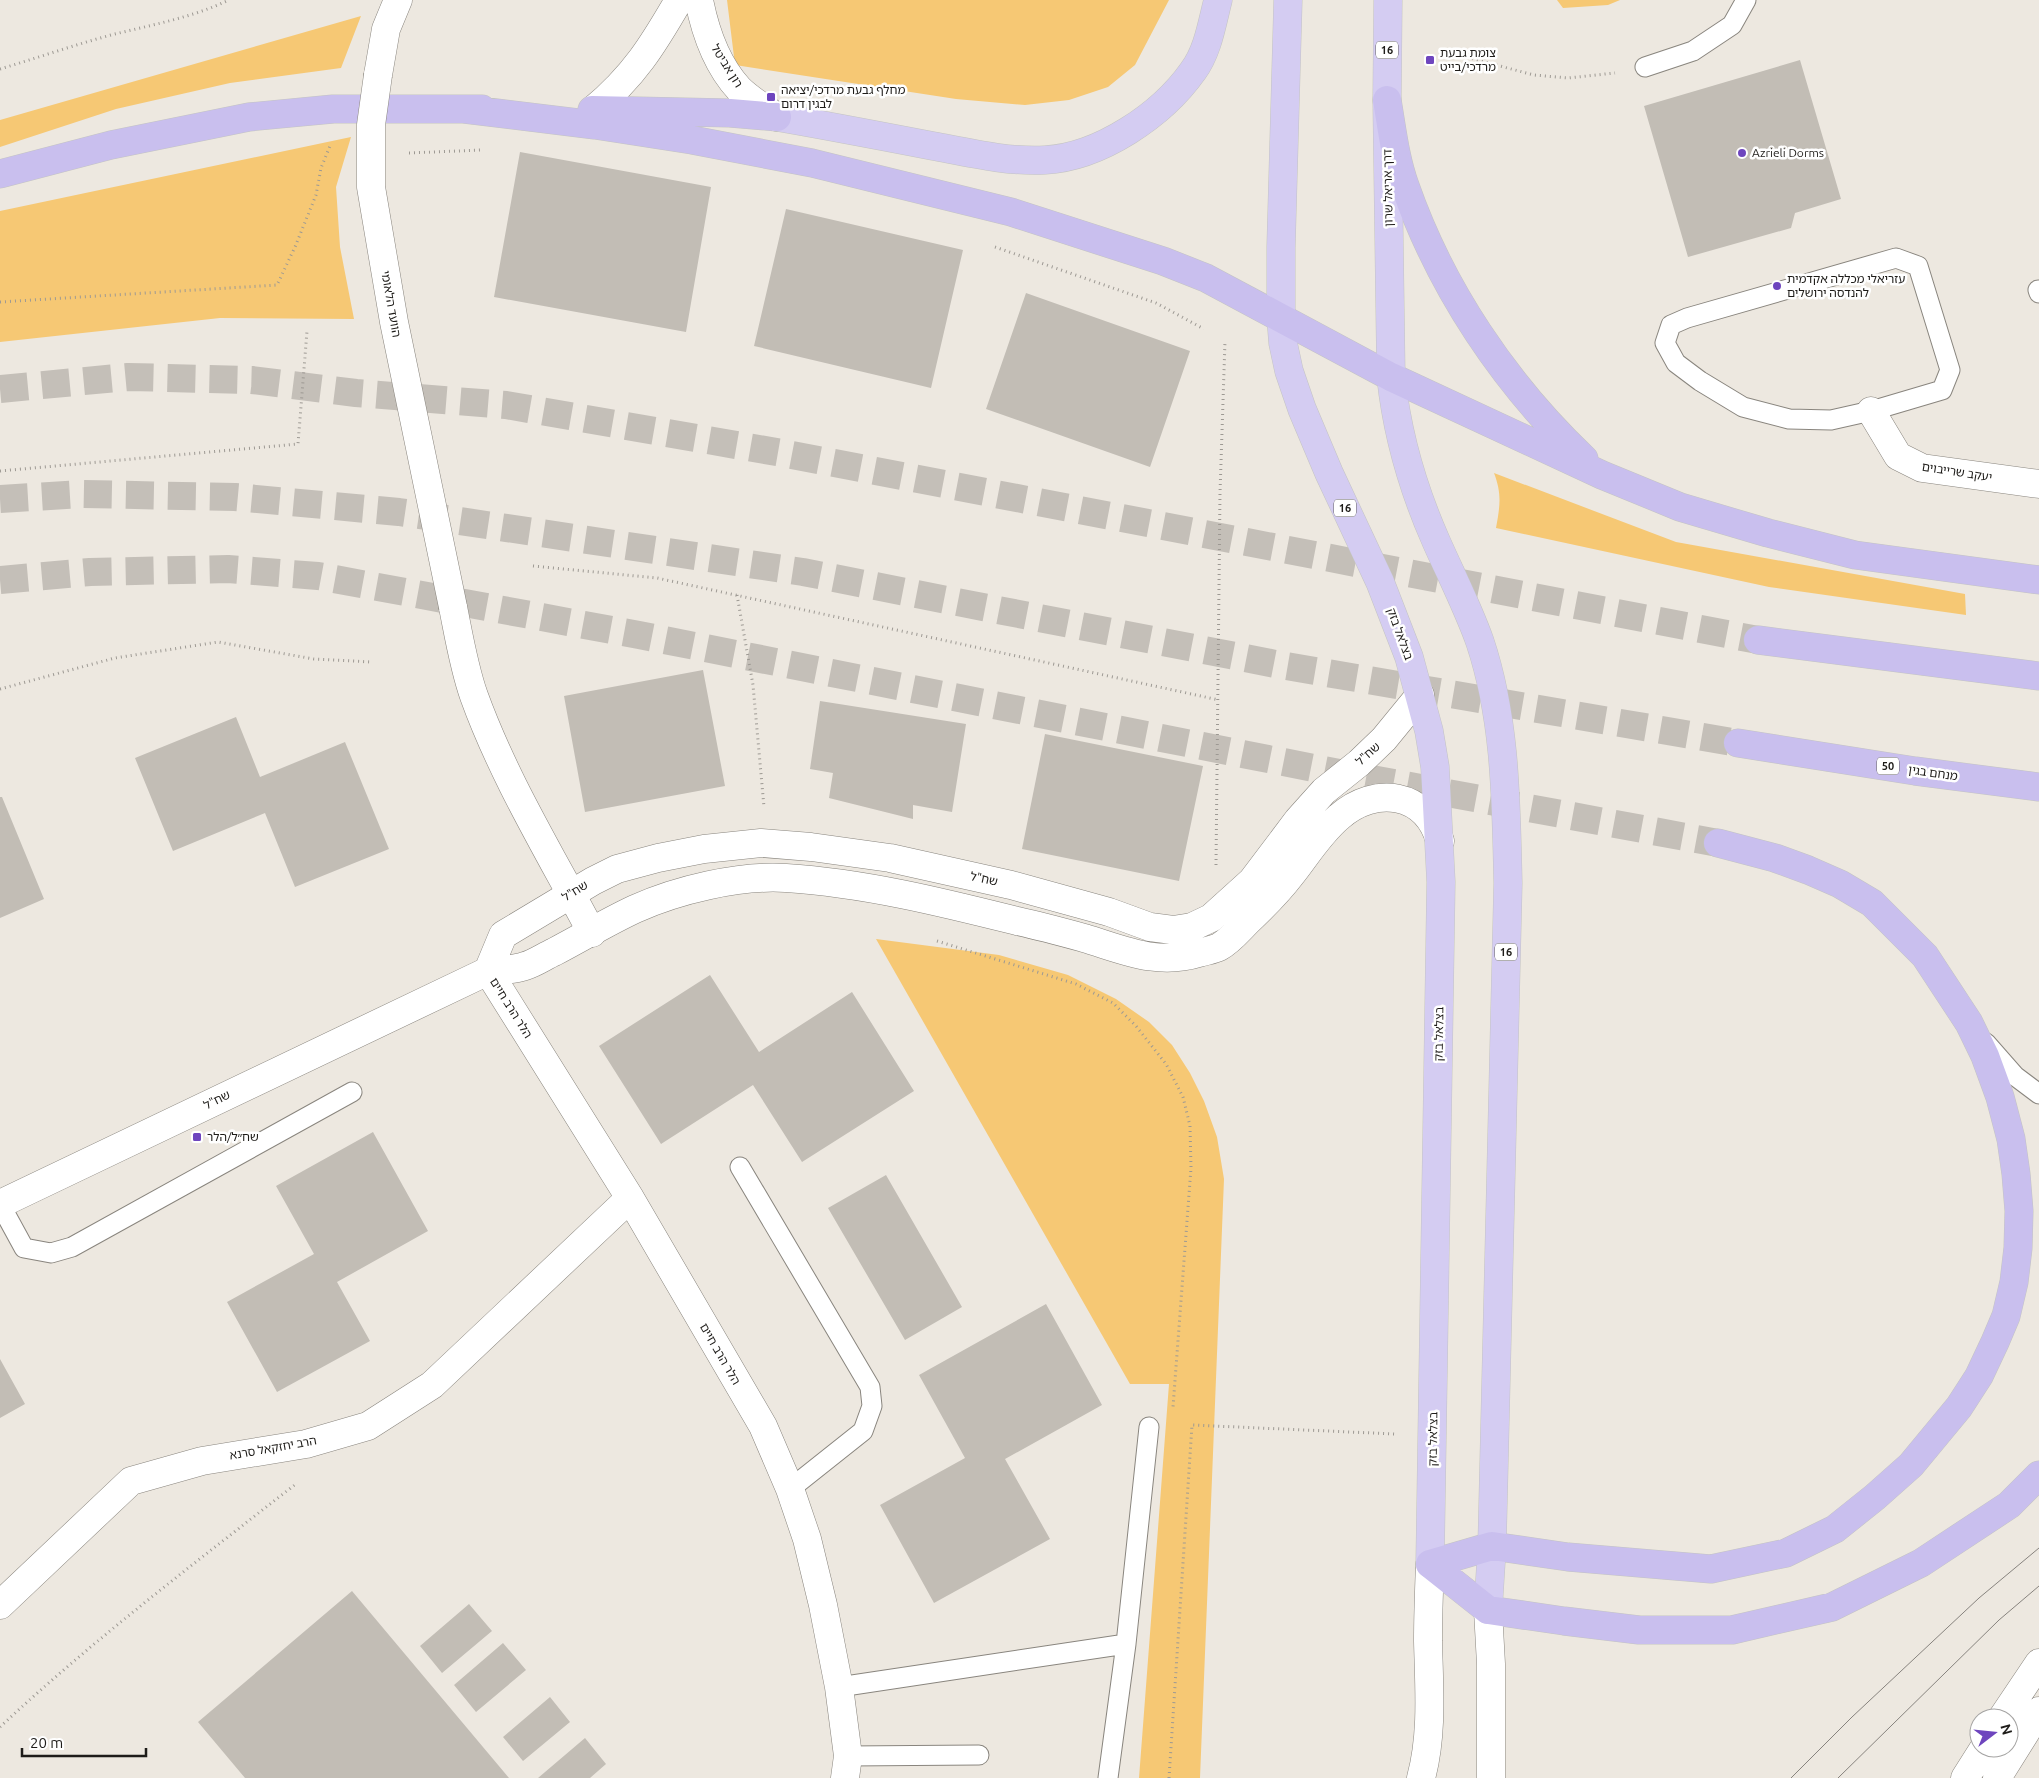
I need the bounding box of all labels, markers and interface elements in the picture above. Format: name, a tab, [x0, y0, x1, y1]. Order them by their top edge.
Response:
street label: רון אביטל	[709, 42, 746, 90]
road number: 16	[1376, 42, 1398, 58]
place label: צומת גבעת מרדכי/בייט	[1440, 46, 1496, 73]
marker: צומת גבעת מרדכי/בייט	[1424, 54, 1436, 66]
place label: מחלף גבעת מרדכי/יציאה לבגין דרום	[781, 83, 905, 110]
marker: מחלף גבעת מרדכי/יציאה לבגין דרום	[765, 91, 777, 103]
place label: Azrieli Dorms	[1752, 146, 1824, 159]
marker: Azrieli Dorms	[1736, 147, 1748, 159]
street label: דרך אריאל שרון	[1380, 148, 1395, 227]
street label: הוועד הלאומי	[379, 270, 404, 338]
place label: עזריאלי מכללה אקדמית להנדסה ירושלים	[1787, 272, 1905, 299]
marker: עזריאלי מכללה אקדמית להנדסה ירושלים	[1771, 280, 1783, 292]
street label: יעקב שרייבוים	[1921, 460, 1993, 483]
road number: 16	[1334, 499, 1356, 516]
street label: בצלאל בזק	[1385, 606, 1416, 662]
street label: שח"ל	[1353, 740, 1382, 768]
road number: 50	[1877, 758, 1899, 774]
street label: מנחם בגין	[1907, 763, 1959, 782]
street label: שח"ל	[969, 869, 999, 888]
street label: שח"ל	[560, 878, 590, 903]
road number: 16	[1495, 944, 1517, 960]
street label: הלר הרב חיים	[488, 975, 535, 1040]
street label: בצלאל בזק	[1432, 1006, 1445, 1061]
street label: שח"ל	[201, 1088, 232, 1111]
place label: שח״ל/הלר	[207, 1130, 259, 1143]
marker: שח״ל/הלר	[191, 1131, 203, 1143]
street label: הלר הרב חיים	[698, 1321, 743, 1387]
street label: בצלאל בזק	[1426, 1411, 1439, 1466]
street label: הרב יחזקאל סרנא	[228, 1433, 318, 1462]
north arrow	[1969, 1708, 2019, 1758]
text: N	[1997, 1722, 2016, 1737]
scale bar	[22, 1726, 146, 1758]
text: 20 m	[30, 1734, 63, 1751]

